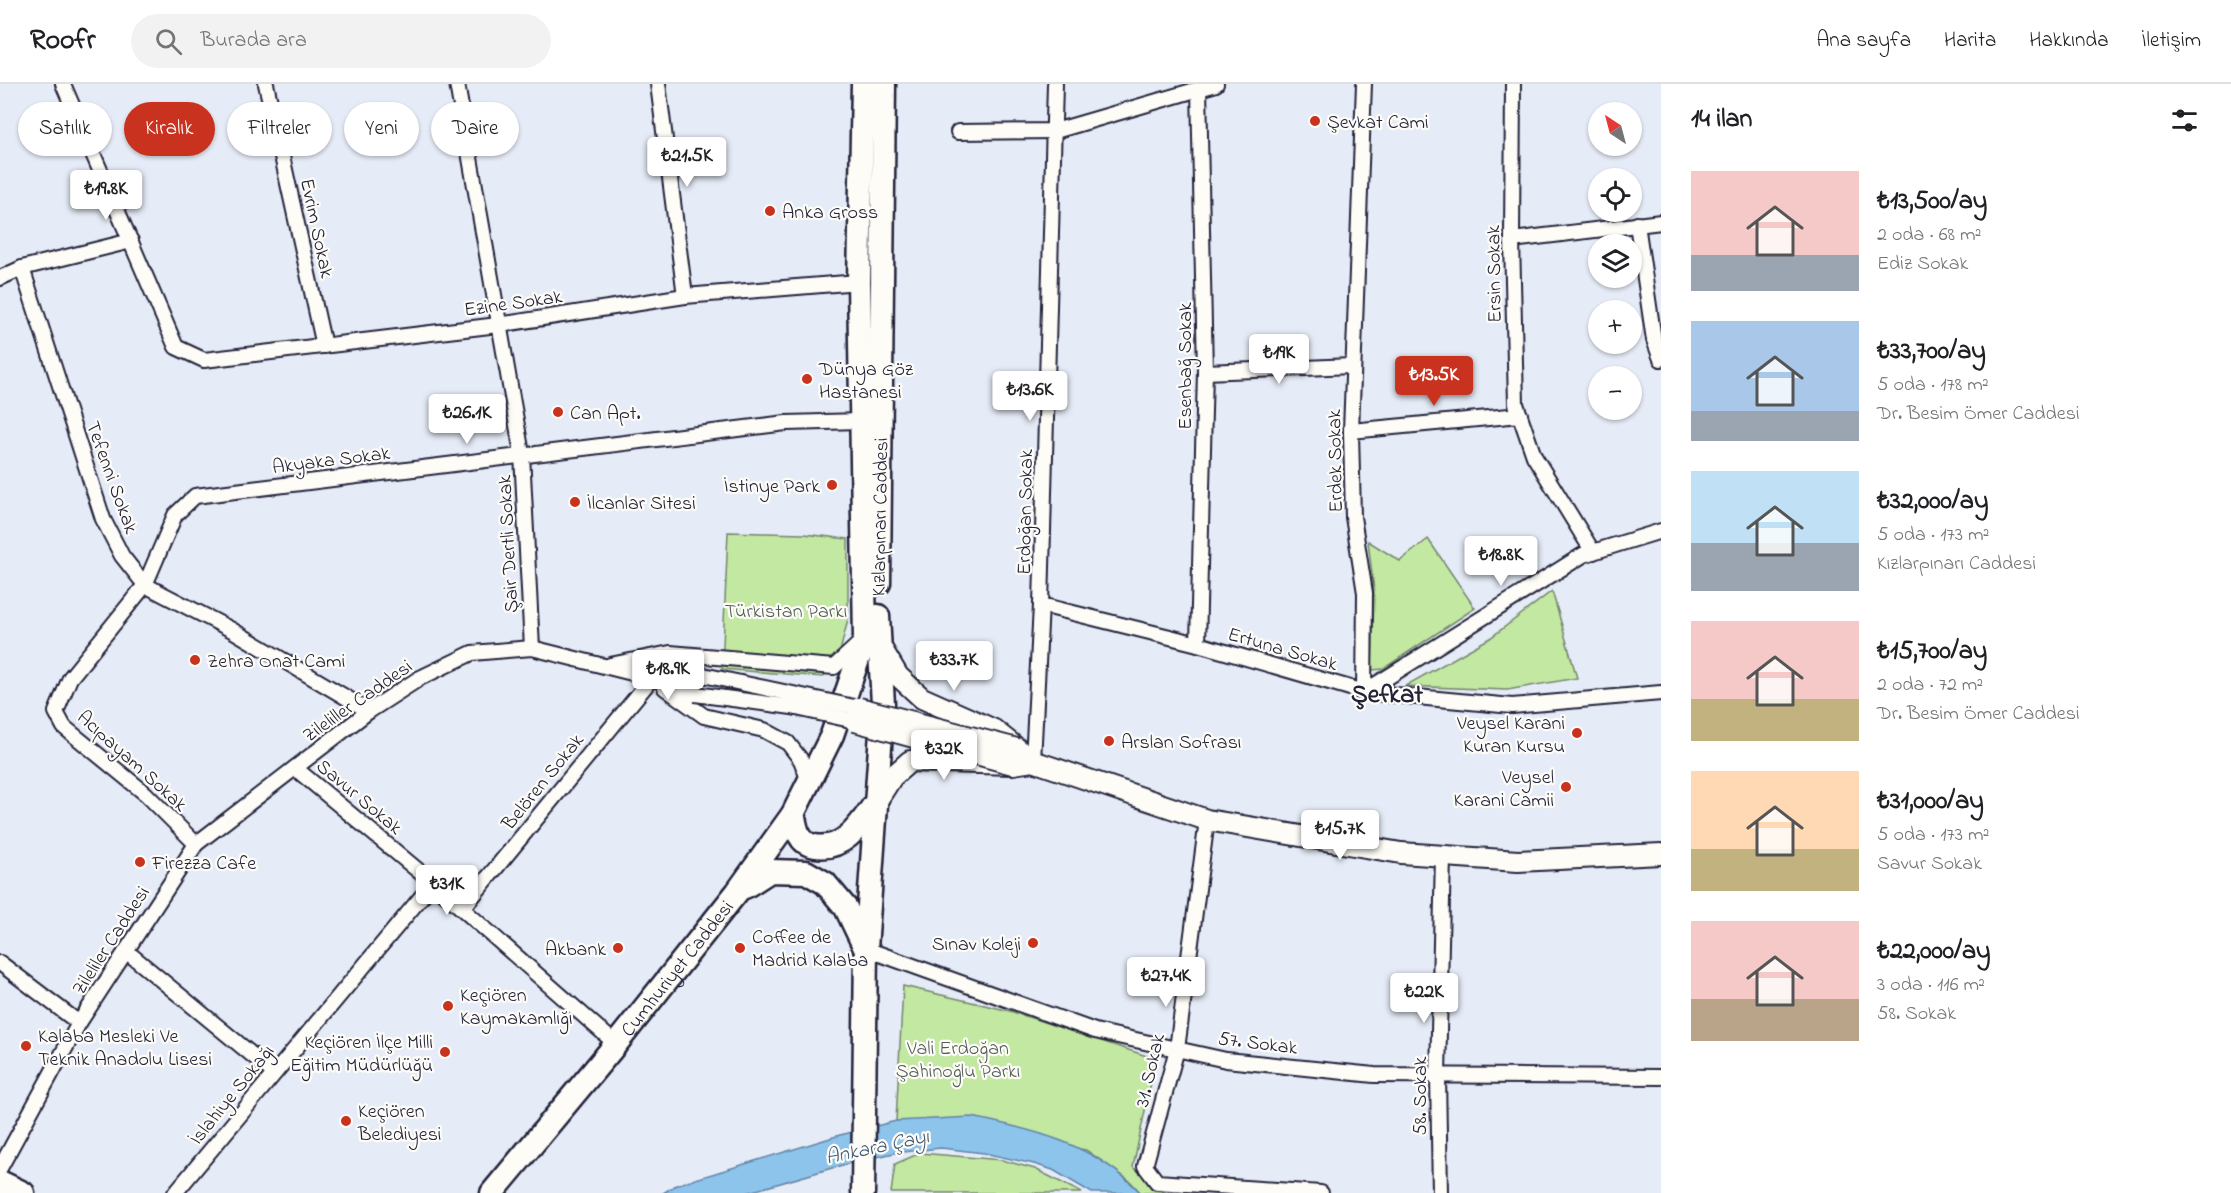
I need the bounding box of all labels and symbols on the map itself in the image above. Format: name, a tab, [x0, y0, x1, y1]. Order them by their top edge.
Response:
north arrow	[1588, 102, 1642, 156]
place label: Şevkat Cami	[1327, 109, 1429, 138]
marker: Şevkat Cami	[1308, 114, 1322, 128]
pin: ₺21.5K	[638, 137, 736, 188]
pin: ₺19.8K	[57, 170, 155, 221]
street label: Evrim Sokak	[291, 176, 340, 281]
place label: Anka Gross	[782, 199, 878, 228]
marker: Anka Gross	[763, 204, 777, 218]
street label: Ersin Sokak	[1480, 225, 1511, 323]
street label: Ezine Sokak	[462, 283, 565, 326]
street label: Esenbağ Sokak	[1172, 302, 1202, 430]
pin: ₺19K	[1243, 334, 1315, 385]
place label: Dünya Göz Hastanesi	[818, 356, 914, 408]
pin: ₺13.5K	[1385, 356, 1483, 407]
pin: ₺13.6K	[981, 371, 1079, 422]
marker: Dünya Göz Hastanesi	[800, 372, 814, 386]
pin: ₺26.1K	[418, 394, 516, 445]
place label: Can Apt.	[570, 400, 641, 429]
marker: Can Apt.	[551, 405, 565, 419]
street label: Erdek Sokak	[1321, 409, 1352, 513]
street label: Tefenni Sokak	[77, 417, 145, 538]
street label: Kızlarpınarı Caddesi	[866, 437, 897, 597]
street label: Akyaka Sokak	[271, 440, 392, 483]
street label: Erdoğan Sokak	[1011, 449, 1043, 575]
place label: İstinye Park	[724, 473, 820, 502]
street label: Şair Dertli Sokak	[491, 474, 528, 613]
marker: İstinye Park	[825, 478, 839, 492]
place label: İlcanlar Sitesi	[587, 490, 696, 519]
marker: İlcanlar Sitesi	[568, 495, 582, 509]
pin: ₺18.8K	[1452, 536, 1550, 587]
park label: Türkistan Parkı	[725, 598, 847, 627]
street label: Ertuna Sokak	[1224, 621, 1341, 680]
pin: ₺33.7K	[905, 641, 1003, 692]
place label: Zehra Onat Cami	[207, 648, 345, 677]
pin: ₺18.9K	[619, 650, 717, 701]
marker: Zehra Onat Cami	[188, 653, 202, 667]
street label: Zileliller Caddesi	[298, 653, 419, 751]
district label: Şefkat	[1351, 677, 1423, 715]
street label: Acıpayam Sokak	[70, 704, 193, 820]
place label: Veysel Karani Kuran Kursu	[1456, 710, 1565, 762]
marker: Veysel Karani Kuran Kursu	[1570, 726, 1584, 740]
street label: Belören Sokak	[495, 728, 592, 838]
place label: Arslan Sofrası	[1121, 729, 1241, 758]
pin: ₺32K	[908, 730, 980, 781]
marker: Arslan Sofrası	[1102, 734, 1116, 748]
street label: Savur Sokak	[309, 753, 408, 843]
place label: Veysel Karani Camii	[1454, 764, 1554, 816]
marker: Veysel Karani Camii	[1559, 780, 1573, 794]
pin: ₺15.7K	[1291, 810, 1389, 861]
place label: Firezza Cafe	[151, 850, 256, 879]
marker: Firezza Cafe	[133, 855, 147, 869]
pin: ₺31K	[411, 865, 483, 916]
street label: Zileliler Caddesi	[66, 881, 158, 1002]
street label: Cumhuriyet Caddesi	[615, 895, 742, 1044]
place label: Coffee de Madrid Kalaba	[752, 924, 868, 976]
place label: Sınav Koleji	[932, 931, 1021, 960]
place label: Akbank	[545, 936, 606, 965]
marker: Sınav Koleji	[1026, 936, 1040, 950]
marker: Akbank	[611, 941, 625, 955]
marker: Coffee de Madrid Kalaba	[733, 941, 747, 955]
pin: ₺27.4K	[1117, 957, 1215, 1008]
pin: ₺22K	[1388, 973, 1460, 1024]
place label: Keçiören Kaymakamlığı	[460, 982, 573, 1035]
marker: Keçiören Kaymakamlığı	[441, 999, 455, 1013]
place label: Kalaba Mesleki Ve Teknik Anadolu Lisesi	[38, 1023, 212, 1075]
street label: 57. Sokak	[1216, 1025, 1299, 1064]
place label: Keçiören İlçe Milli Eğitim Müdürlüğü	[290, 1029, 433, 1082]
street label: 31. Sokak	[1129, 1031, 1174, 1110]
park label: Vali Erdoğan Şahinoğlu Parkı	[896, 1035, 1020, 1088]
marker: Kalaba Mesleki Ve Teknik Anadolu Lisesi	[19, 1039, 33, 1053]
street label: İslahiye Sokağı	[183, 1039, 283, 1153]
marker: Keçiören İlçe Milli Eğitim Müdürlüğü	[438, 1045, 452, 1059]
street label: 58. Sokak	[1407, 1056, 1436, 1135]
place label: Keçiören Belediyesi	[357, 1098, 441, 1150]
marker: Keçiören Belediyesi	[339, 1114, 353, 1128]
water label: Ankara Çayı	[823, 1122, 933, 1174]

